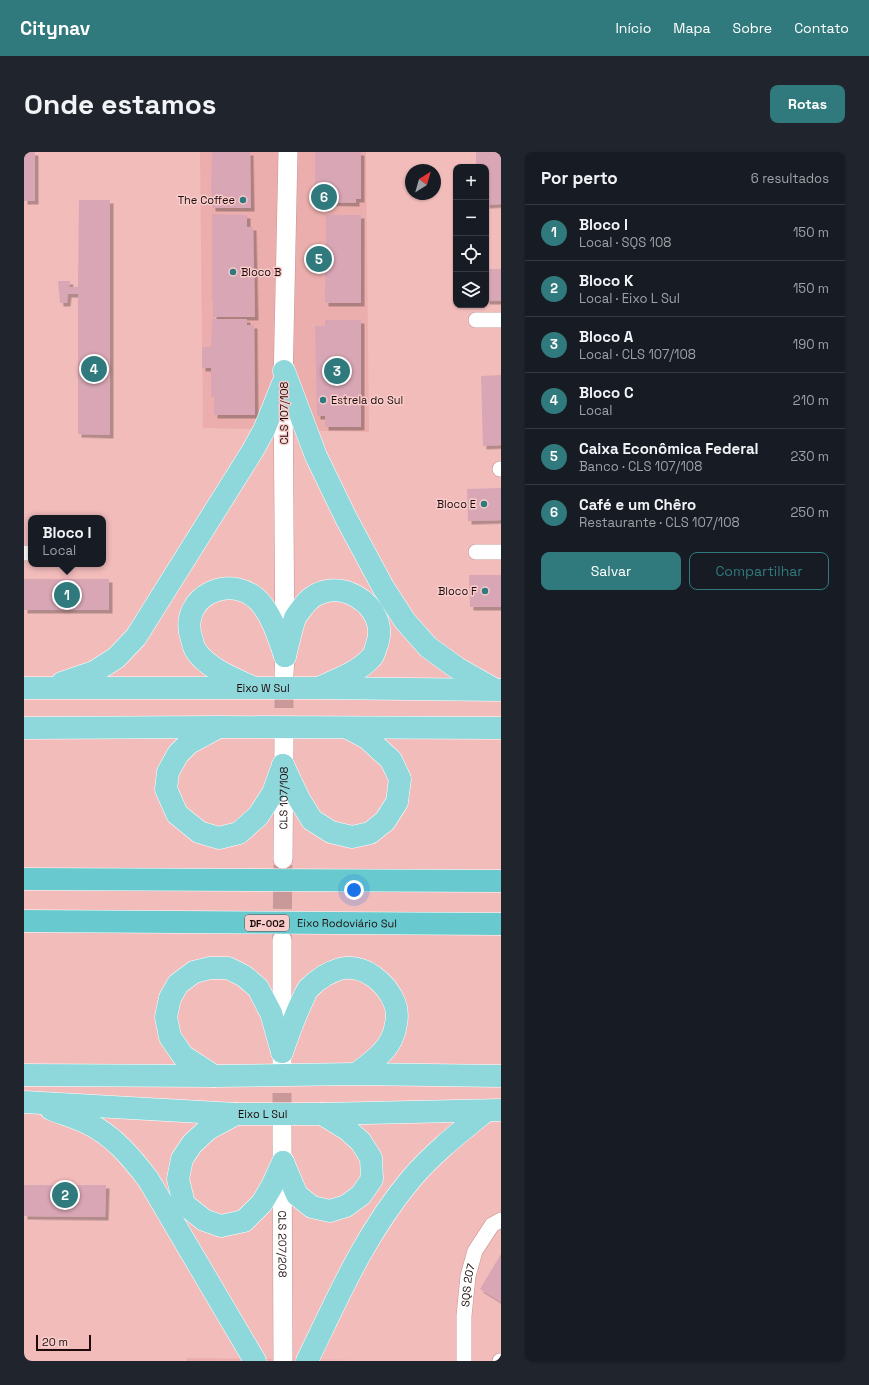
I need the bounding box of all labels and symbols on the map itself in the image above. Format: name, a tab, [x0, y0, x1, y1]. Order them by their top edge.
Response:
north arrow	[405, 164, 441, 200]
pin: 6	[311, 182, 337, 212]
place label: The Coffee	[178, 193, 235, 207]
marker: The Coffee	[238, 195, 248, 205]
pin: 5	[306, 244, 332, 274]
place label: Bloco B	[241, 265, 281, 279]
marker: Bloco B	[228, 267, 238, 277]
pin: 4	[81, 354, 107, 384]
pin: 3	[324, 356, 350, 386]
street label: CLS 107/108	[277, 381, 291, 444]
place label: Estrela do Sul	[331, 393, 403, 407]
marker: Estrela do Sul	[318, 395, 328, 405]
place label: Bloco E	[437, 497, 476, 511]
marker: Bloco E	[479, 499, 489, 509]
pin: 1	[54, 580, 80, 610]
place label: Bloco F	[438, 584, 477, 598]
marker: Bloco F	[480, 586, 490, 596]
street label: Eixo W Sul	[236, 681, 290, 695]
street label: CLS 107/108	[276, 766, 291, 830]
your location	[344, 880, 364, 900]
road number: DF-002	[245, 915, 289, 931]
street label: Eixo Rodoviário Sul	[297, 916, 397, 930]
street label: Eixo L Sul	[238, 1107, 287, 1121]
pin: 2	[52, 1180, 78, 1210]
street label: CLS 207/208	[275, 1210, 290, 1278]
street label: SQS 207	[458, 1262, 478, 1307]
scale bar	[36, 1333, 91, 1352]

